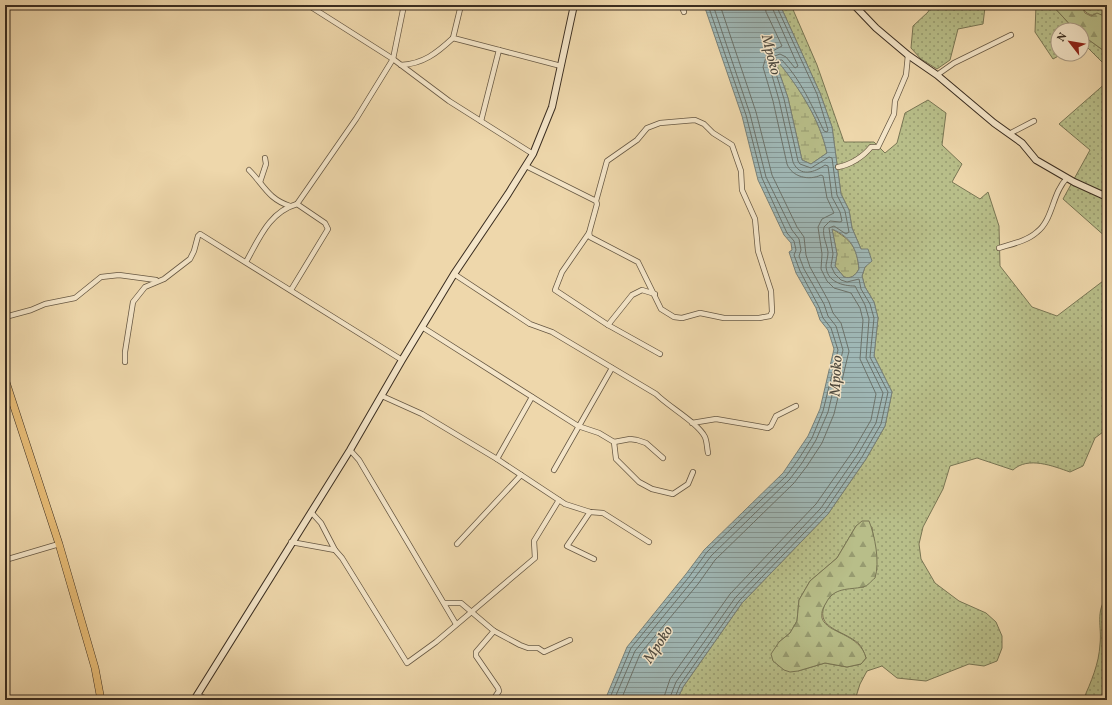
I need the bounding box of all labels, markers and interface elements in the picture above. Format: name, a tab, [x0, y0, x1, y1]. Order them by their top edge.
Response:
north arrow	[1050, 22, 1090, 62]
text: N	[1054, 30, 1071, 45]
water label: Mpoko	[755, 32, 785, 78]
water label: Mpoko	[825, 355, 849, 398]
water label: Mpoko	[639, 622, 679, 669]

